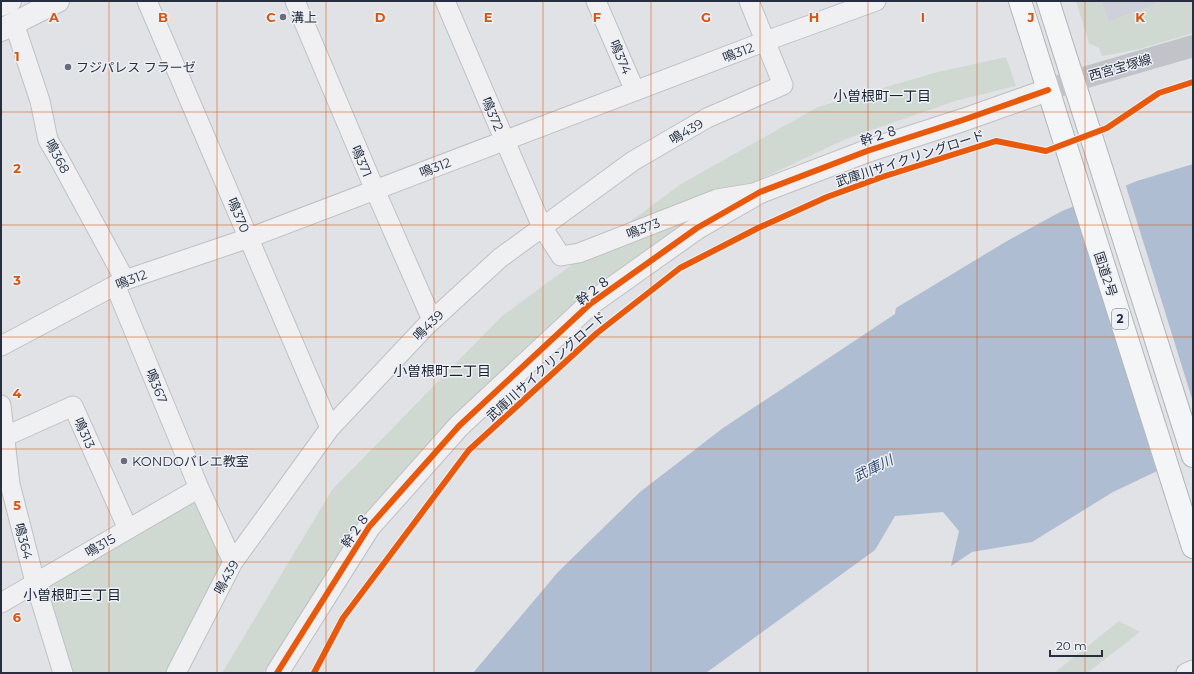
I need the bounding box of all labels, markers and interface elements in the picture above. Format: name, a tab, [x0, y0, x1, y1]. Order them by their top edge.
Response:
text: A	[48, 9, 60, 25]
text: B	[158, 9, 168, 25]
text: C	[266, 9, 276, 25]
place label: 溝上	[291, 9, 317, 25]
text: D	[375, 9, 386, 25]
text: E	[484, 9, 493, 25]
text: F	[593, 9, 601, 25]
text: G	[701, 9, 711, 25]
text: H	[809, 9, 819, 25]
text: I	[921, 9, 925, 25]
text: J	[1026, 9, 1035, 25]
text: K	[1135, 9, 1145, 25]
marker: 溝上	[278, 12, 288, 22]
street label: 鳴374	[607, 37, 635, 77]
street label: 鳴312	[720, 39, 756, 65]
text: 1	[14, 48, 20, 64]
street label: 西宮宝塚線	[1087, 50, 1153, 84]
place label: フジパレス フラーゼ	[76, 59, 196, 75]
marker: フジパレス フラーゼ	[63, 62, 73, 72]
district label: 小曽根町一丁目	[833, 87, 931, 105]
street label: 鳴372	[479, 95, 507, 133]
street label: 鳴439	[666, 115, 706, 147]
street label: 幹２８	[858, 121, 900, 149]
street label: 武庫川サイクリングロード	[833, 126, 987, 190]
street label: 鳴368	[42, 136, 74, 176]
street label: 鳴371	[348, 143, 376, 179]
street label: 鳴312	[417, 154, 453, 180]
text: 2	[13, 160, 21, 176]
street label: 鳴370	[225, 195, 253, 235]
street label: 鳴373	[624, 214, 662, 242]
street label: 国道2号	[1091, 249, 1121, 299]
street label: 鳴312	[113, 266, 149, 292]
text: 3	[12, 272, 21, 288]
street label: 幹２８	[573, 272, 613, 308]
street label: 鳴439	[409, 306, 447, 344]
street label: 武庫川サイクリングロード	[483, 308, 609, 424]
road number: 2	[1112, 309, 1128, 329]
district label: 小曽根町二丁目	[393, 362, 491, 380]
street label: 鳴367	[143, 366, 171, 406]
text: 4	[13, 385, 22, 401]
street label: 鳴313	[71, 415, 99, 451]
water label: 武庫川	[850, 450, 898, 485]
place label: KONDOバレエ教室	[132, 453, 249, 469]
marker: KONDOバレエ教室	[119, 456, 129, 466]
text: 5	[13, 497, 21, 513]
street label: 幹２８	[337, 509, 373, 551]
street label: 鳴364	[12, 521, 37, 561]
street label: 鳴315	[82, 530, 118, 560]
street label: 鳴439	[210, 557, 242, 597]
district label: 小曽根町三丁目	[23, 586, 121, 604]
text: 6	[13, 609, 22, 625]
scale bar	[1050, 632, 1102, 658]
text: 20 m	[1056, 638, 1087, 653]

